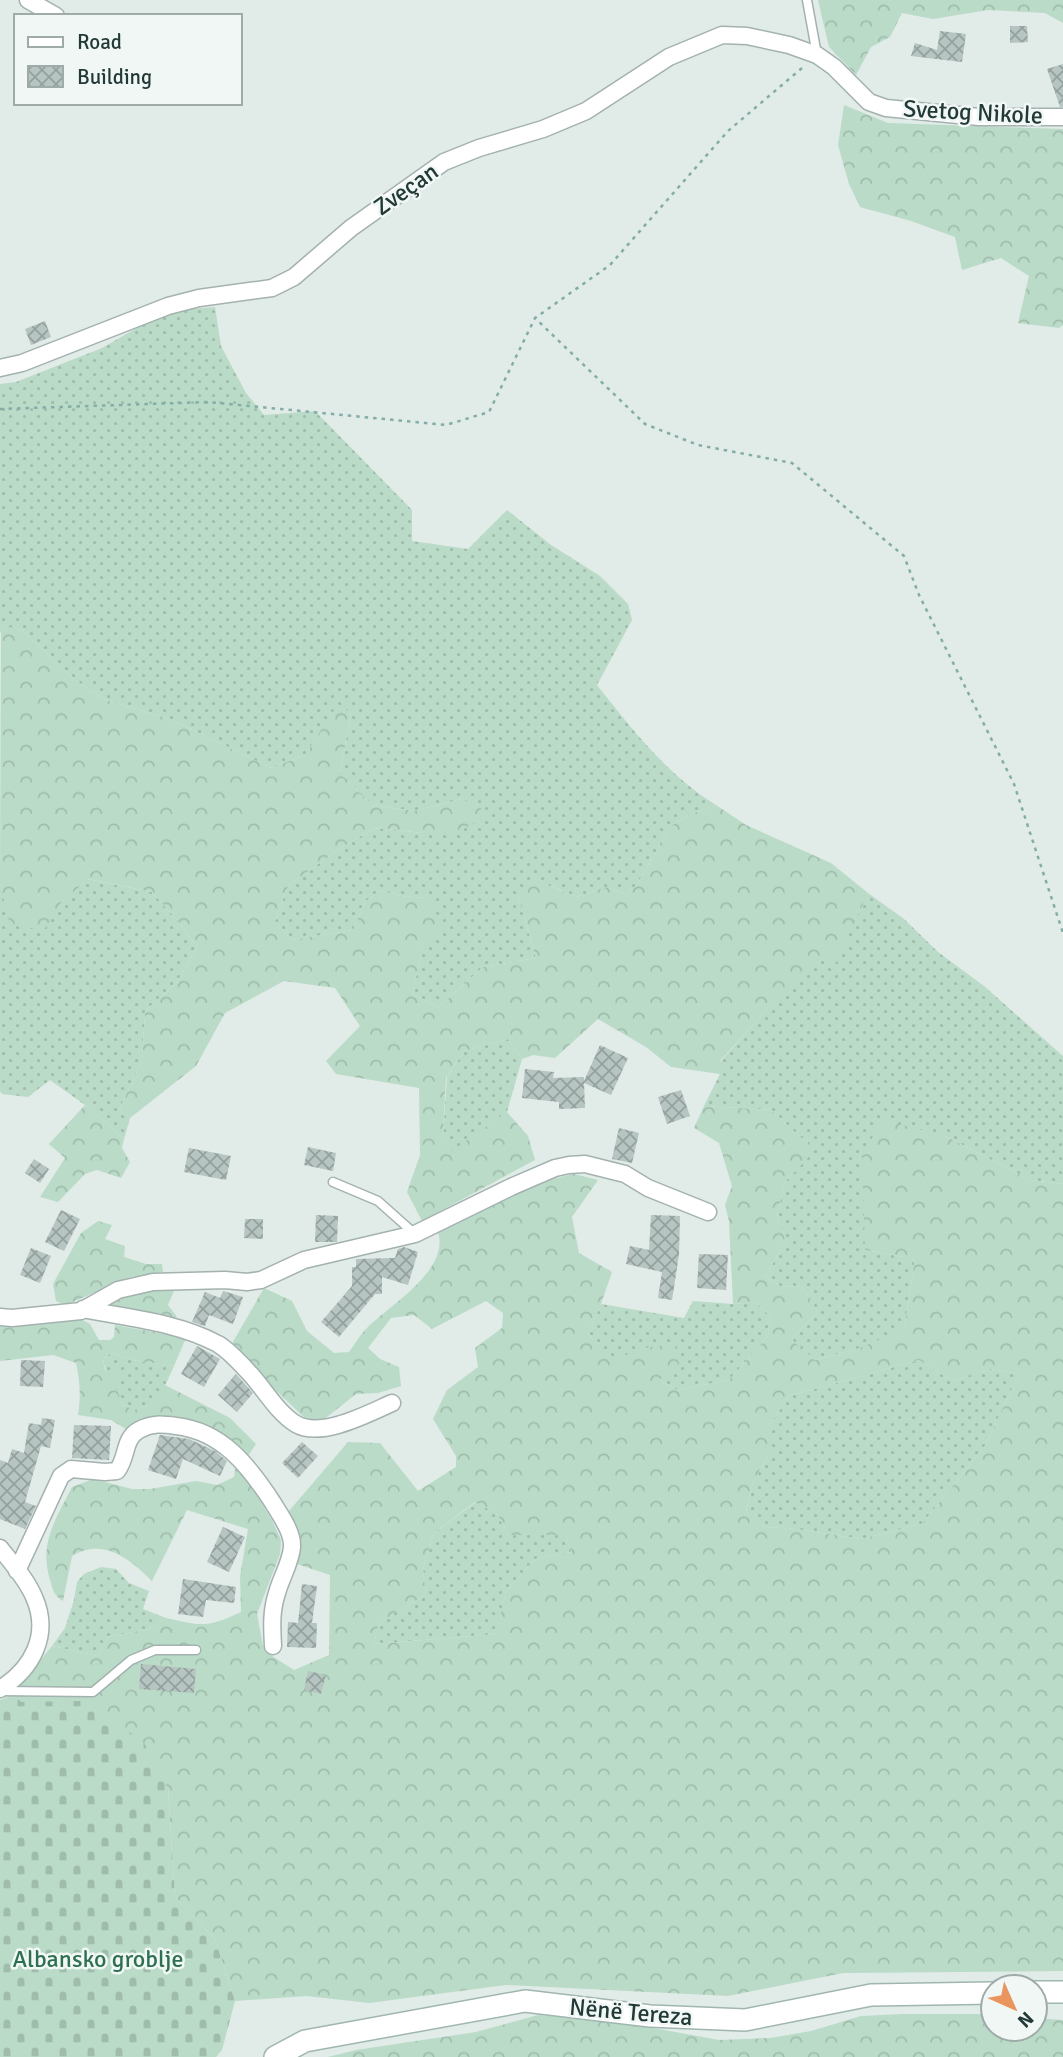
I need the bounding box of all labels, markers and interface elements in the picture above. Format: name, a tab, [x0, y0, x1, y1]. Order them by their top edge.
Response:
legend	[14, 14, 242, 105]
text: Road	[77, 29, 122, 55]
text: Building	[77, 64, 152, 90]
street label: Svetog Nikole	[902, 93, 1044, 131]
street label: Zveçan	[368, 156, 444, 222]
park label: Albansko groblje	[12, 1944, 184, 1974]
north arrow	[979, 1973, 1049, 2043]
street label: Nënë Tereza	[568, 1992, 694, 2032]
text: N	[1012, 2006, 1038, 2032]

